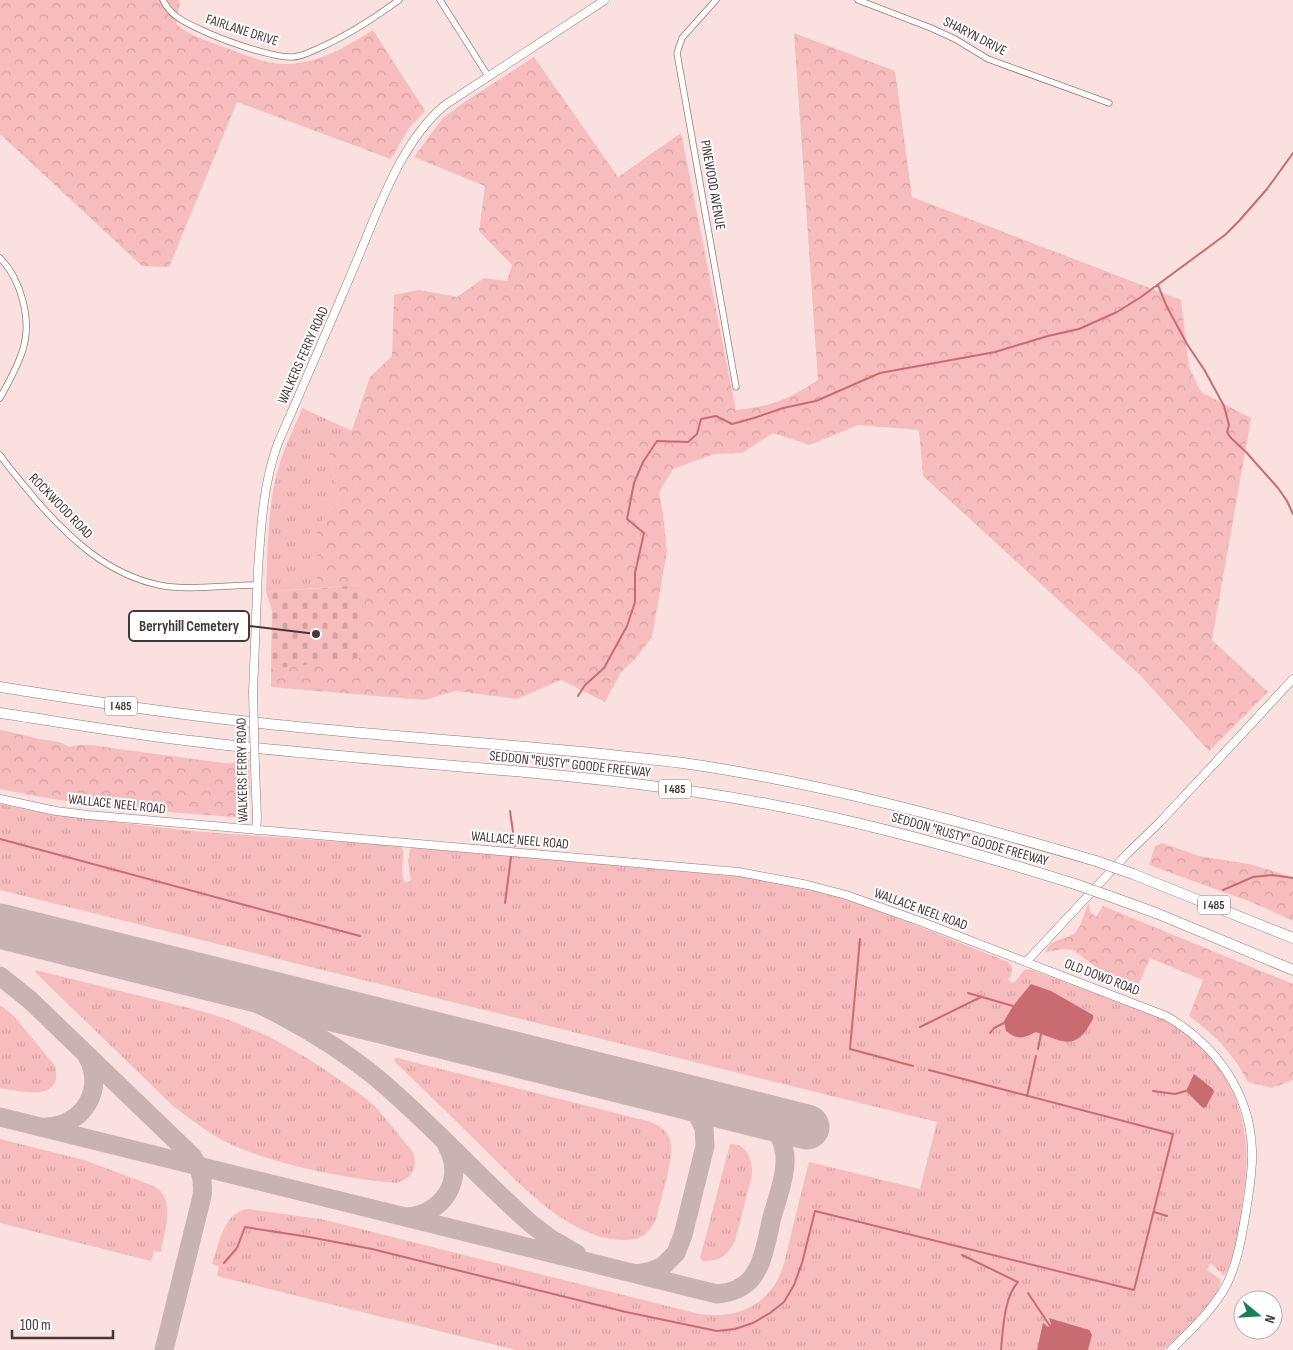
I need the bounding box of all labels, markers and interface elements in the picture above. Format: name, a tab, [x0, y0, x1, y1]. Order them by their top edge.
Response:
street label: FAIRLANE DRIVE	[204, 10, 281, 50]
street label: SHARYN DRIVE	[940, 13, 1010, 59]
street label: PINEWOOD AVENUE	[697, 139, 729, 232]
street label: WALKERS FERRY ROAD	[274, 304, 332, 406]
street label: ROCKWOOD ROAD	[25, 470, 97, 542]
callout: Berryhill Cemetery	[129, 611, 249, 641]
text: Berryhill Cemetery	[139, 617, 240, 636]
road number: I 485	[105, 696, 137, 716]
street label: WALKERS FERRY ROAD	[233, 717, 251, 823]
street label: SEDDON "RUSTY" GOODE FREEWAY	[488, 747, 652, 781]
road number: I 485	[659, 780, 691, 799]
street label: WALLACE NEEL ROAD	[67, 790, 167, 818]
street label: SEDDON "RUSTY" GOODE FREEWAY	[890, 808, 1050, 870]
street label: WALLACE NEEL ROAD	[470, 827, 570, 853]
street label: WALLACE NEEL ROAD	[872, 884, 970, 934]
road number: I 485	[1198, 896, 1230, 914]
street label: OLD DOWD ROAD	[1062, 955, 1142, 999]
north arrow	[1233, 1290, 1283, 1340]
scale bar	[12, 1308, 114, 1340]
text: N	[1261, 1313, 1279, 1325]
text: 100 m	[20, 1316, 51, 1335]

